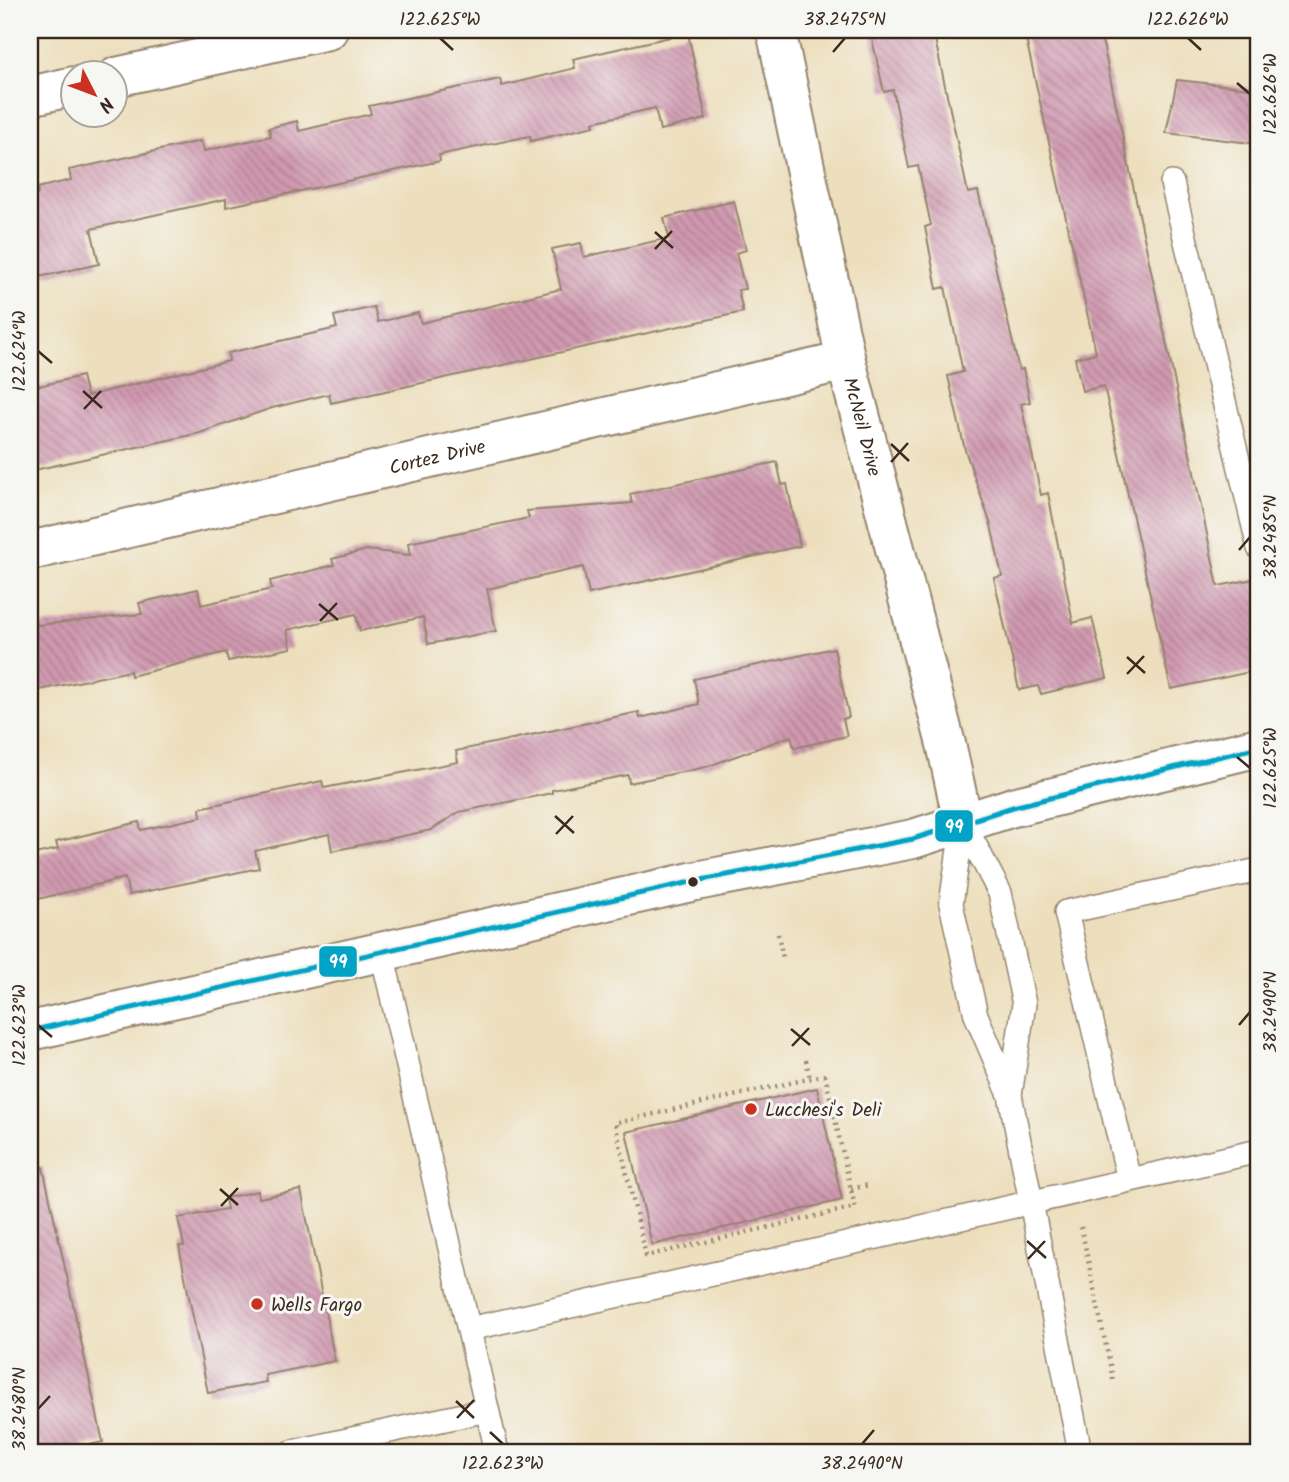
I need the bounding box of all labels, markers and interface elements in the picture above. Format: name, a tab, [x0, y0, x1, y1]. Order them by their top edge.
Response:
text: 122.625°W	[399, 6, 481, 35]
text: 38.2475°N	[804, 6, 886, 35]
text: 122.626°W	[1147, 6, 1229, 35]
text: 122.626°W	[1257, 53, 1286, 135]
north arrow	[60, 60, 130, 130]
text: N	[90, 90, 120, 119]
text: 122.624°W	[6, 310, 35, 392]
street label: McNeil Drive	[834, 374, 889, 480]
street label: Cortez Drive	[386, 432, 489, 484]
text: 38.2485°N	[1257, 495, 1286, 579]
text: 122.625°W	[1257, 727, 1286, 809]
line badge: 99	[934, 809, 974, 843]
text: 99	[944, 813, 964, 843]
unlabelled marker	[686, 875, 700, 889]
line badge: 99	[318, 945, 358, 978]
text: 99	[328, 948, 348, 978]
text: 38.2490°N	[1257, 971, 1286, 1053]
text: 122.623°W	[6, 984, 35, 1066]
place label: Lucchesi's Deli	[765, 1096, 883, 1126]
marker: Lucchesi's Deli	[743, 1101, 759, 1117]
place label: Wells Fargo	[271, 1291, 362, 1321]
marker: Wells Fargo	[249, 1296, 265, 1312]
text: 38.2480°N	[6, 1367, 35, 1451]
text: 122.623°W	[462, 1450, 544, 1479]
text: 38.2490°N	[821, 1450, 903, 1479]

